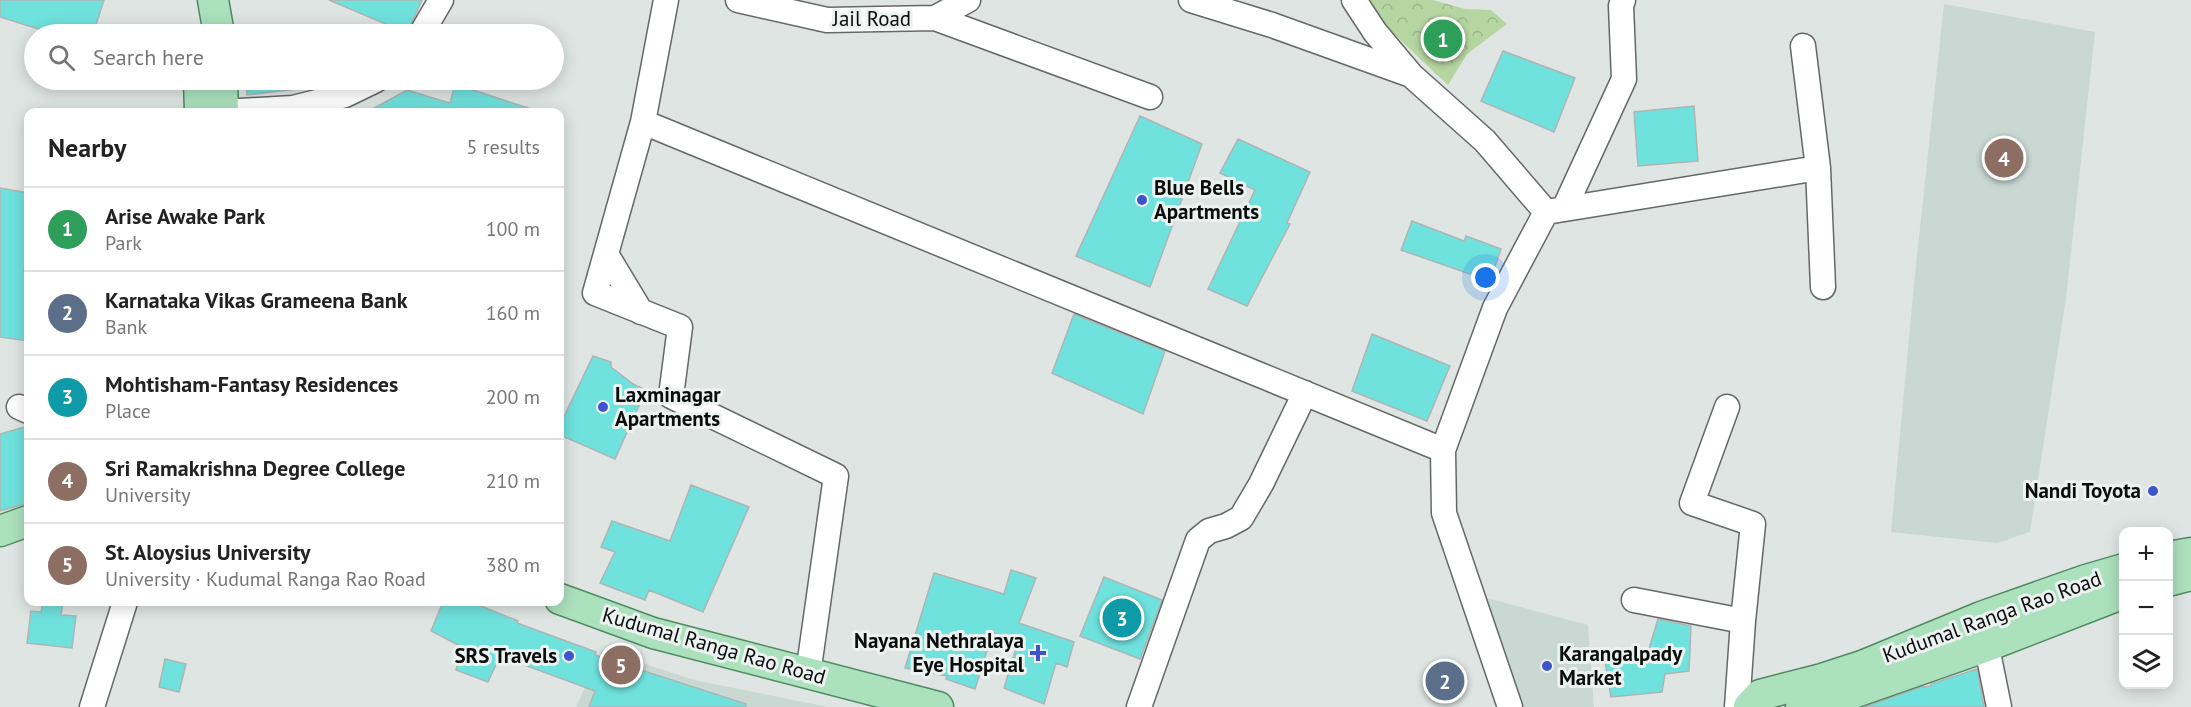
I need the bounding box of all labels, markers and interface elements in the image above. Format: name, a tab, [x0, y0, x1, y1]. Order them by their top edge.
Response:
street label: Jail Road	[832, 5, 911, 32]
pin: 1	[1424, 16, 1462, 62]
search box	[24, 24, 564, 90]
icon: search	[45, 41, 78, 74]
text: Search here	[93, 43, 204, 71]
text: Nearby	[48, 131, 126, 164]
text: 5 results	[467, 134, 540, 160]
pin: 4	[1984, 136, 2024, 180]
place label: Blue Bells Apartments	[1154, 174, 1259, 225]
marker: Blue Bells Apartments	[1135, 193, 1149, 207]
text: Arise Awake Park	[105, 202, 265, 230]
text: 1	[62, 216, 73, 242]
text: 100 m	[486, 216, 540, 242]
text: Park	[105, 230, 142, 256]
your location	[1471, 263, 1500, 292]
text: Karnataka Vikas Grameena Bank	[105, 286, 408, 314]
text: 2	[62, 300, 73, 326]
text: 160 m	[486, 300, 540, 326]
text: Bank	[105, 314, 147, 340]
text: Mohtisham-Fantasy Residences	[105, 370, 398, 398]
place label: Laxminagar Apartments	[615, 381, 721, 432]
text: 3	[62, 384, 73, 410]
text: 200 m	[486, 384, 540, 410]
text: Place	[105, 398, 151, 424]
marker: Laxminagar Apartments	[596, 400, 610, 414]
text: Sri Ramakrishna Degree College	[105, 454, 405, 482]
text: 4	[62, 468, 73, 494]
text: 210 m	[486, 468, 540, 494]
place label: Nandi Toyota	[2025, 477, 2141, 504]
text: University	[105, 482, 191, 508]
marker: Nandi Toyota	[2146, 484, 2160, 498]
map controls	[2119, 527, 2173, 689]
button: +	[2119, 527, 2173, 581]
text: St. Aloysius University	[105, 538, 310, 566]
text: 5	[62, 552, 73, 578]
text: 380 m	[486, 552, 540, 578]
street label: Kudumal Ranga Rao Road	[1879, 564, 2105, 669]
text: University · Kudumal Ranga Rao Road	[105, 566, 426, 592]
button: −	[2119, 581, 2173, 635]
pin: 3	[1102, 596, 1142, 640]
street label: Kudumal Ranga Rao Road	[599, 601, 829, 690]
place label: Nayana Nethralaya Eye Hospital	[854, 627, 1025, 678]
button: layers	[2119, 635, 2173, 689]
place label: Karangalpady Market	[1559, 640, 1683, 691]
place label: SRS Travels	[454, 642, 557, 669]
pin: 5	[602, 642, 640, 688]
marker: Nayana Nethralaya Eye Hospital	[1029, 644, 1047, 662]
marker: SRS Travels	[562, 649, 576, 663]
pin: 2	[1426, 658, 1464, 704]
marker: Karangalpady Market	[1540, 659, 1554, 673]

